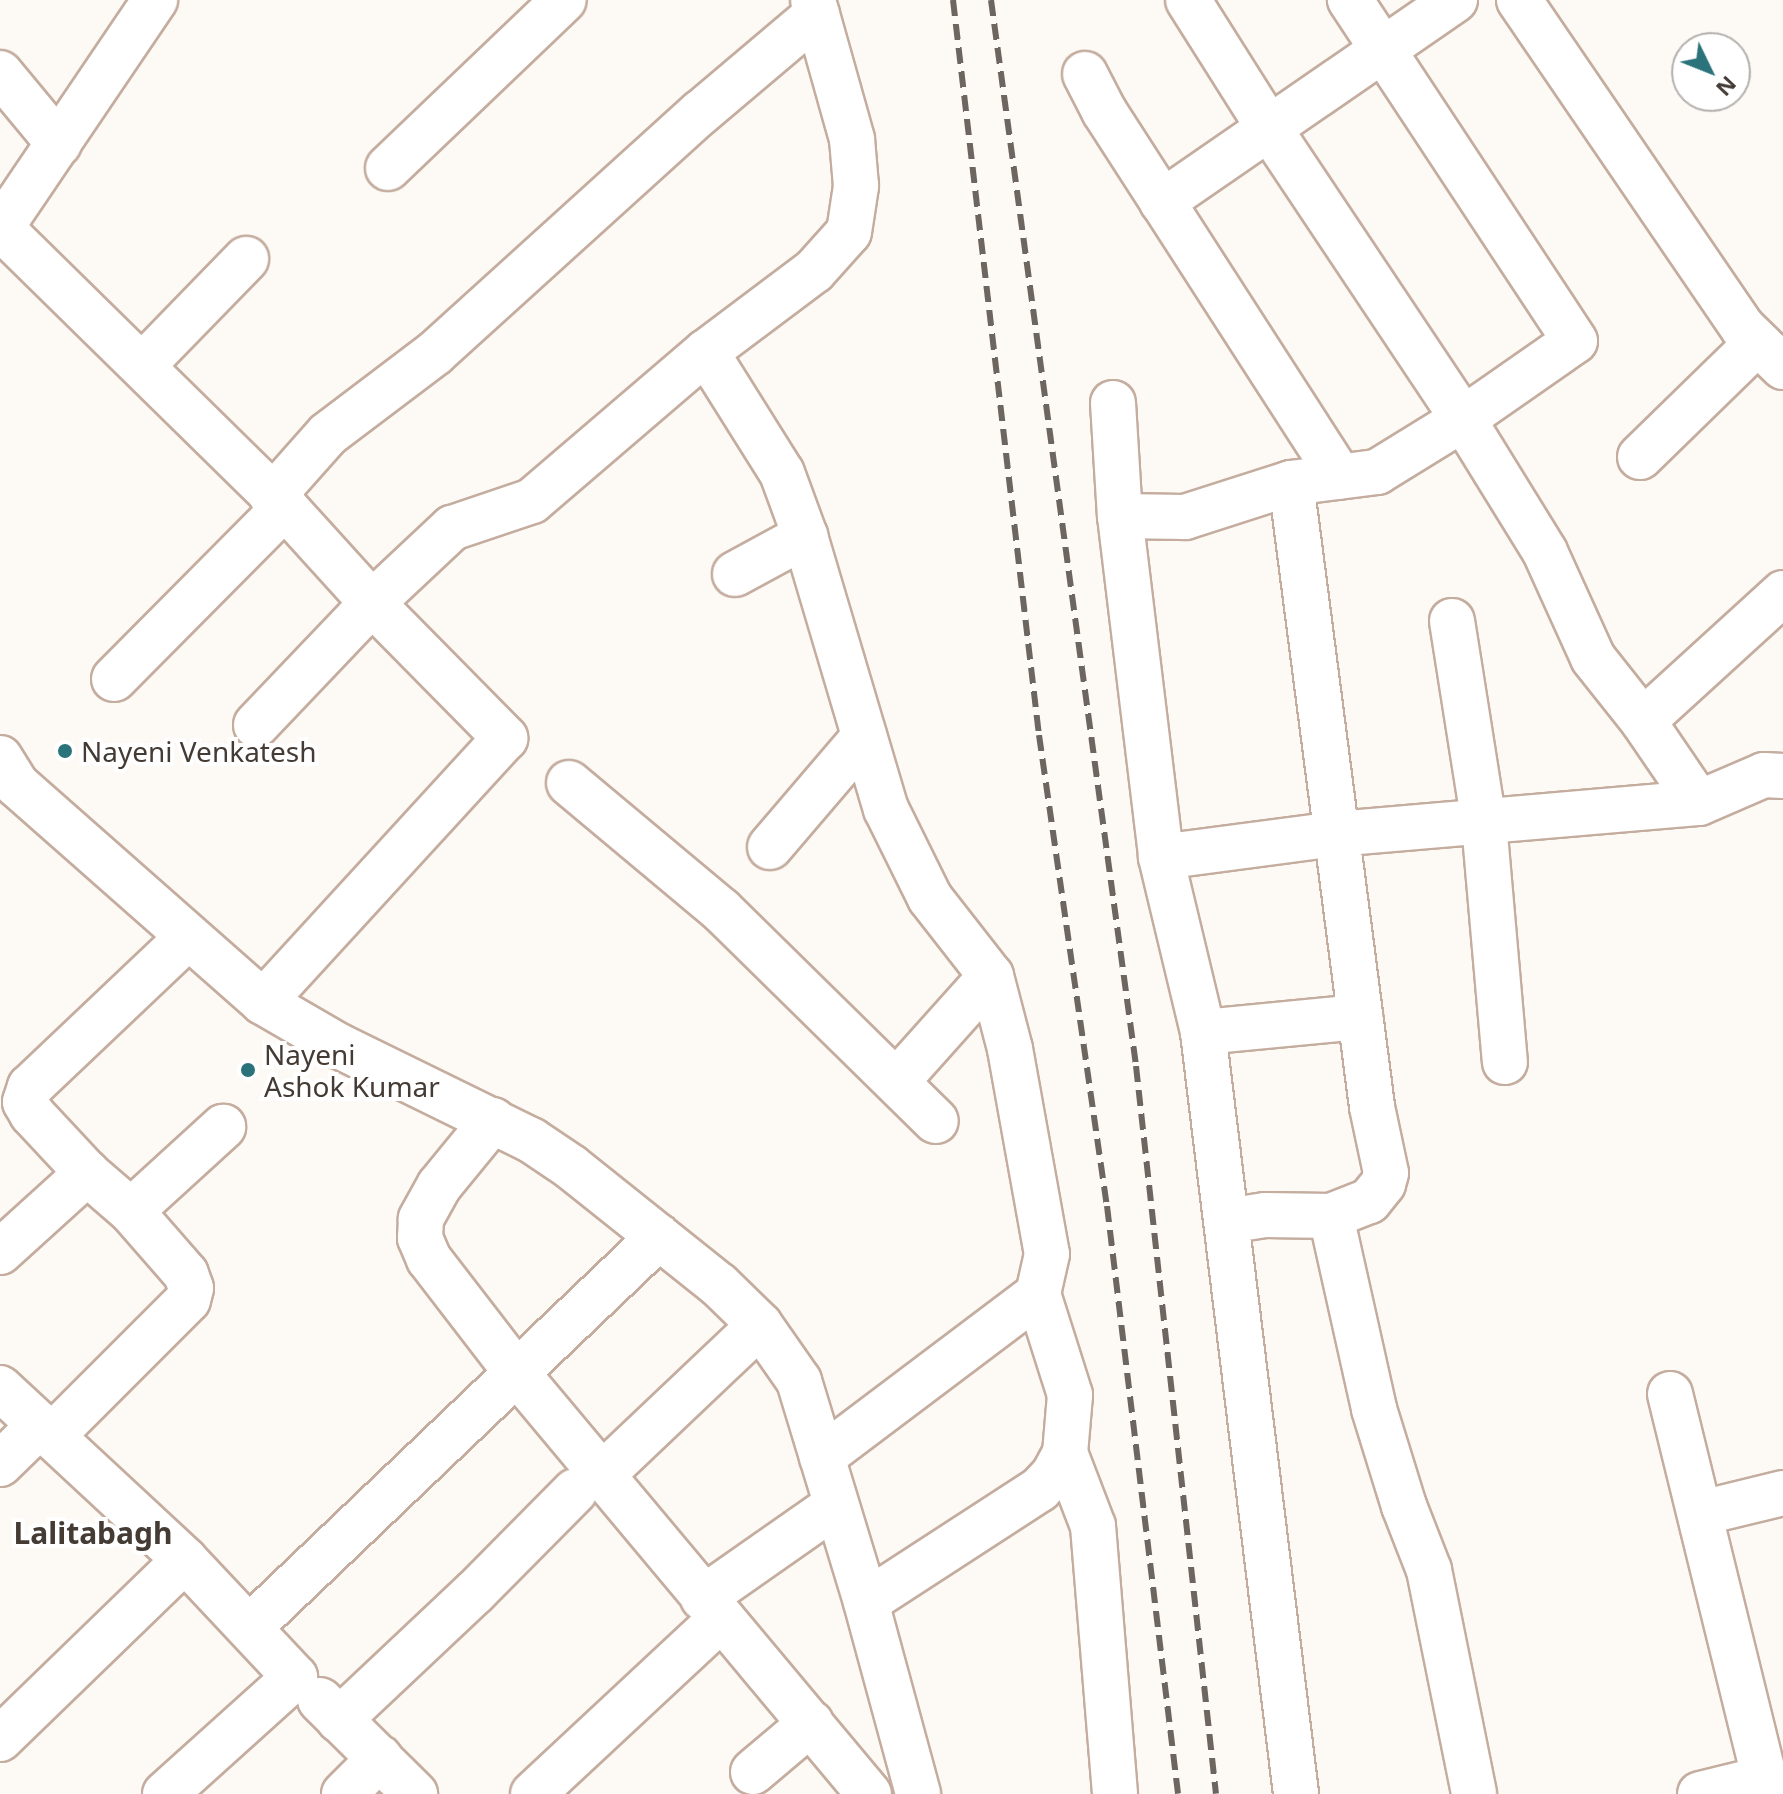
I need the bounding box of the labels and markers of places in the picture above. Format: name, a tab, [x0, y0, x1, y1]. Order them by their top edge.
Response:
place label: Nayeni Venkatesh	[81, 734, 316, 768]
marker: Nayeni Venkatesh	[56, 742, 74, 760]
place label: Nayeni Ashok Kumar	[264, 1037, 440, 1103]
marker: Nayeni Ashok Kumar	[239, 1061, 257, 1079]

